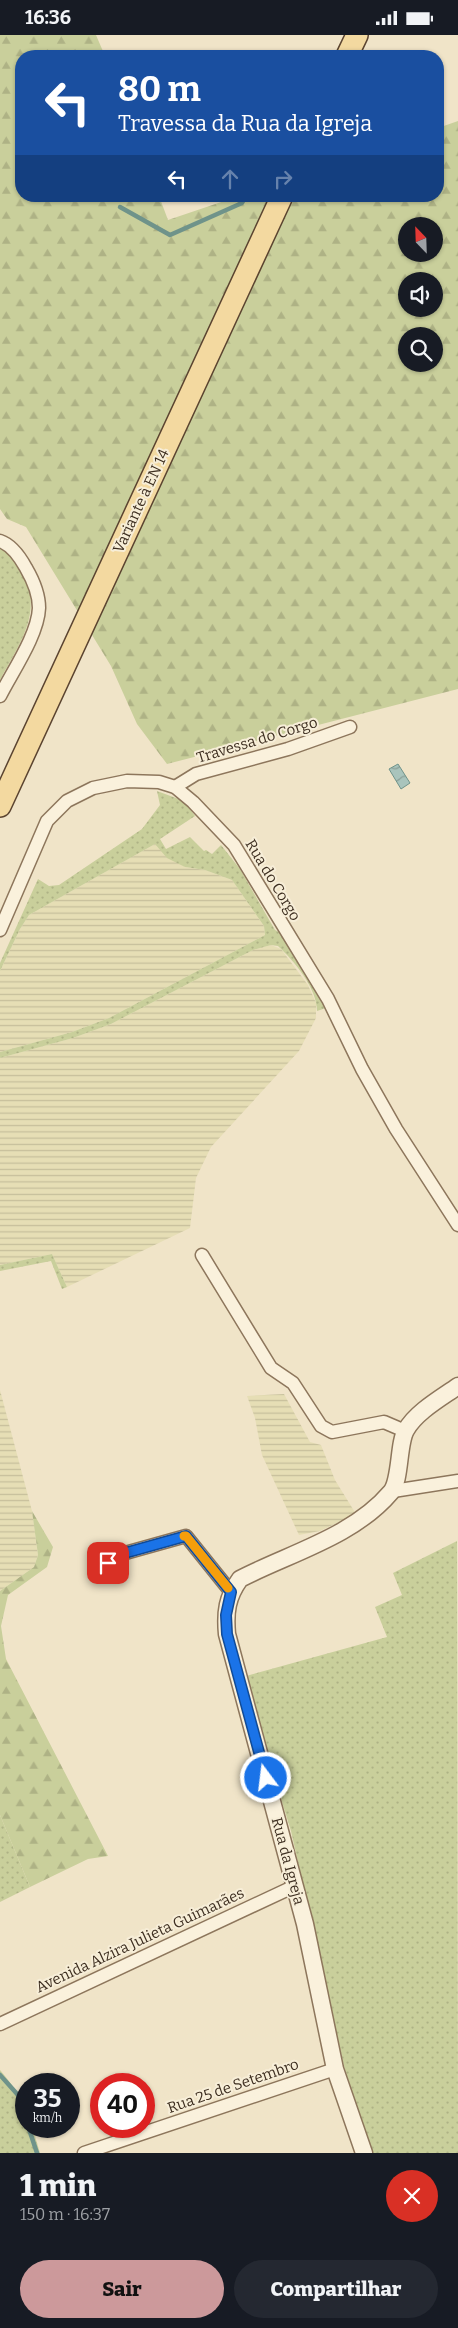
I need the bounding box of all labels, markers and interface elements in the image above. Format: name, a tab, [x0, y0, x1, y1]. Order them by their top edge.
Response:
text: 16:36	[25, 6, 71, 29]
text: 80 m	[118, 68, 201, 110]
icon: left	[35, 70, 100, 135]
text: Travessa da Rua da Igreja	[118, 110, 372, 137]
icon: left	[163, 165, 191, 193]
icon: ahead	[216, 165, 244, 193]
icon: right	[269, 165, 297, 193]
north arrow	[398, 217, 442, 263]
map controls	[398, 217, 443, 372]
button: sound	[398, 272, 443, 317]
button: search	[398, 327, 443, 372]
street label: Variante à EN 14	[109, 446, 173, 556]
street label: Travessa do Corgo	[194, 713, 320, 767]
street label: Rua do Corgo	[242, 836, 304, 924]
pin	[87, 1542, 129, 1584]
icon: arrive	[94, 1549, 122, 1577]
position arrow	[239, 1751, 291, 1803]
street label: Rua da Igreja	[268, 1815, 308, 1907]
street label: Avenida Alzira Julieta Guimarães	[33, 1884, 247, 1996]
street label: Rua 25 de Setembro	[165, 2055, 301, 2117]
speed limit sign: 40	[90, 2073, 155, 2138]
text: 35	[33, 2084, 62, 2114]
text: km/h	[33, 2111, 62, 2125]
text: 1 min	[20, 2168, 96, 2204]
button: close	[386, 2170, 438, 2222]
text: 150 m · 16:37	[20, 2205, 110, 2224]
button: Sair	[20, 2260, 224, 2318]
button: Compartilhar	[234, 2260, 438, 2318]

